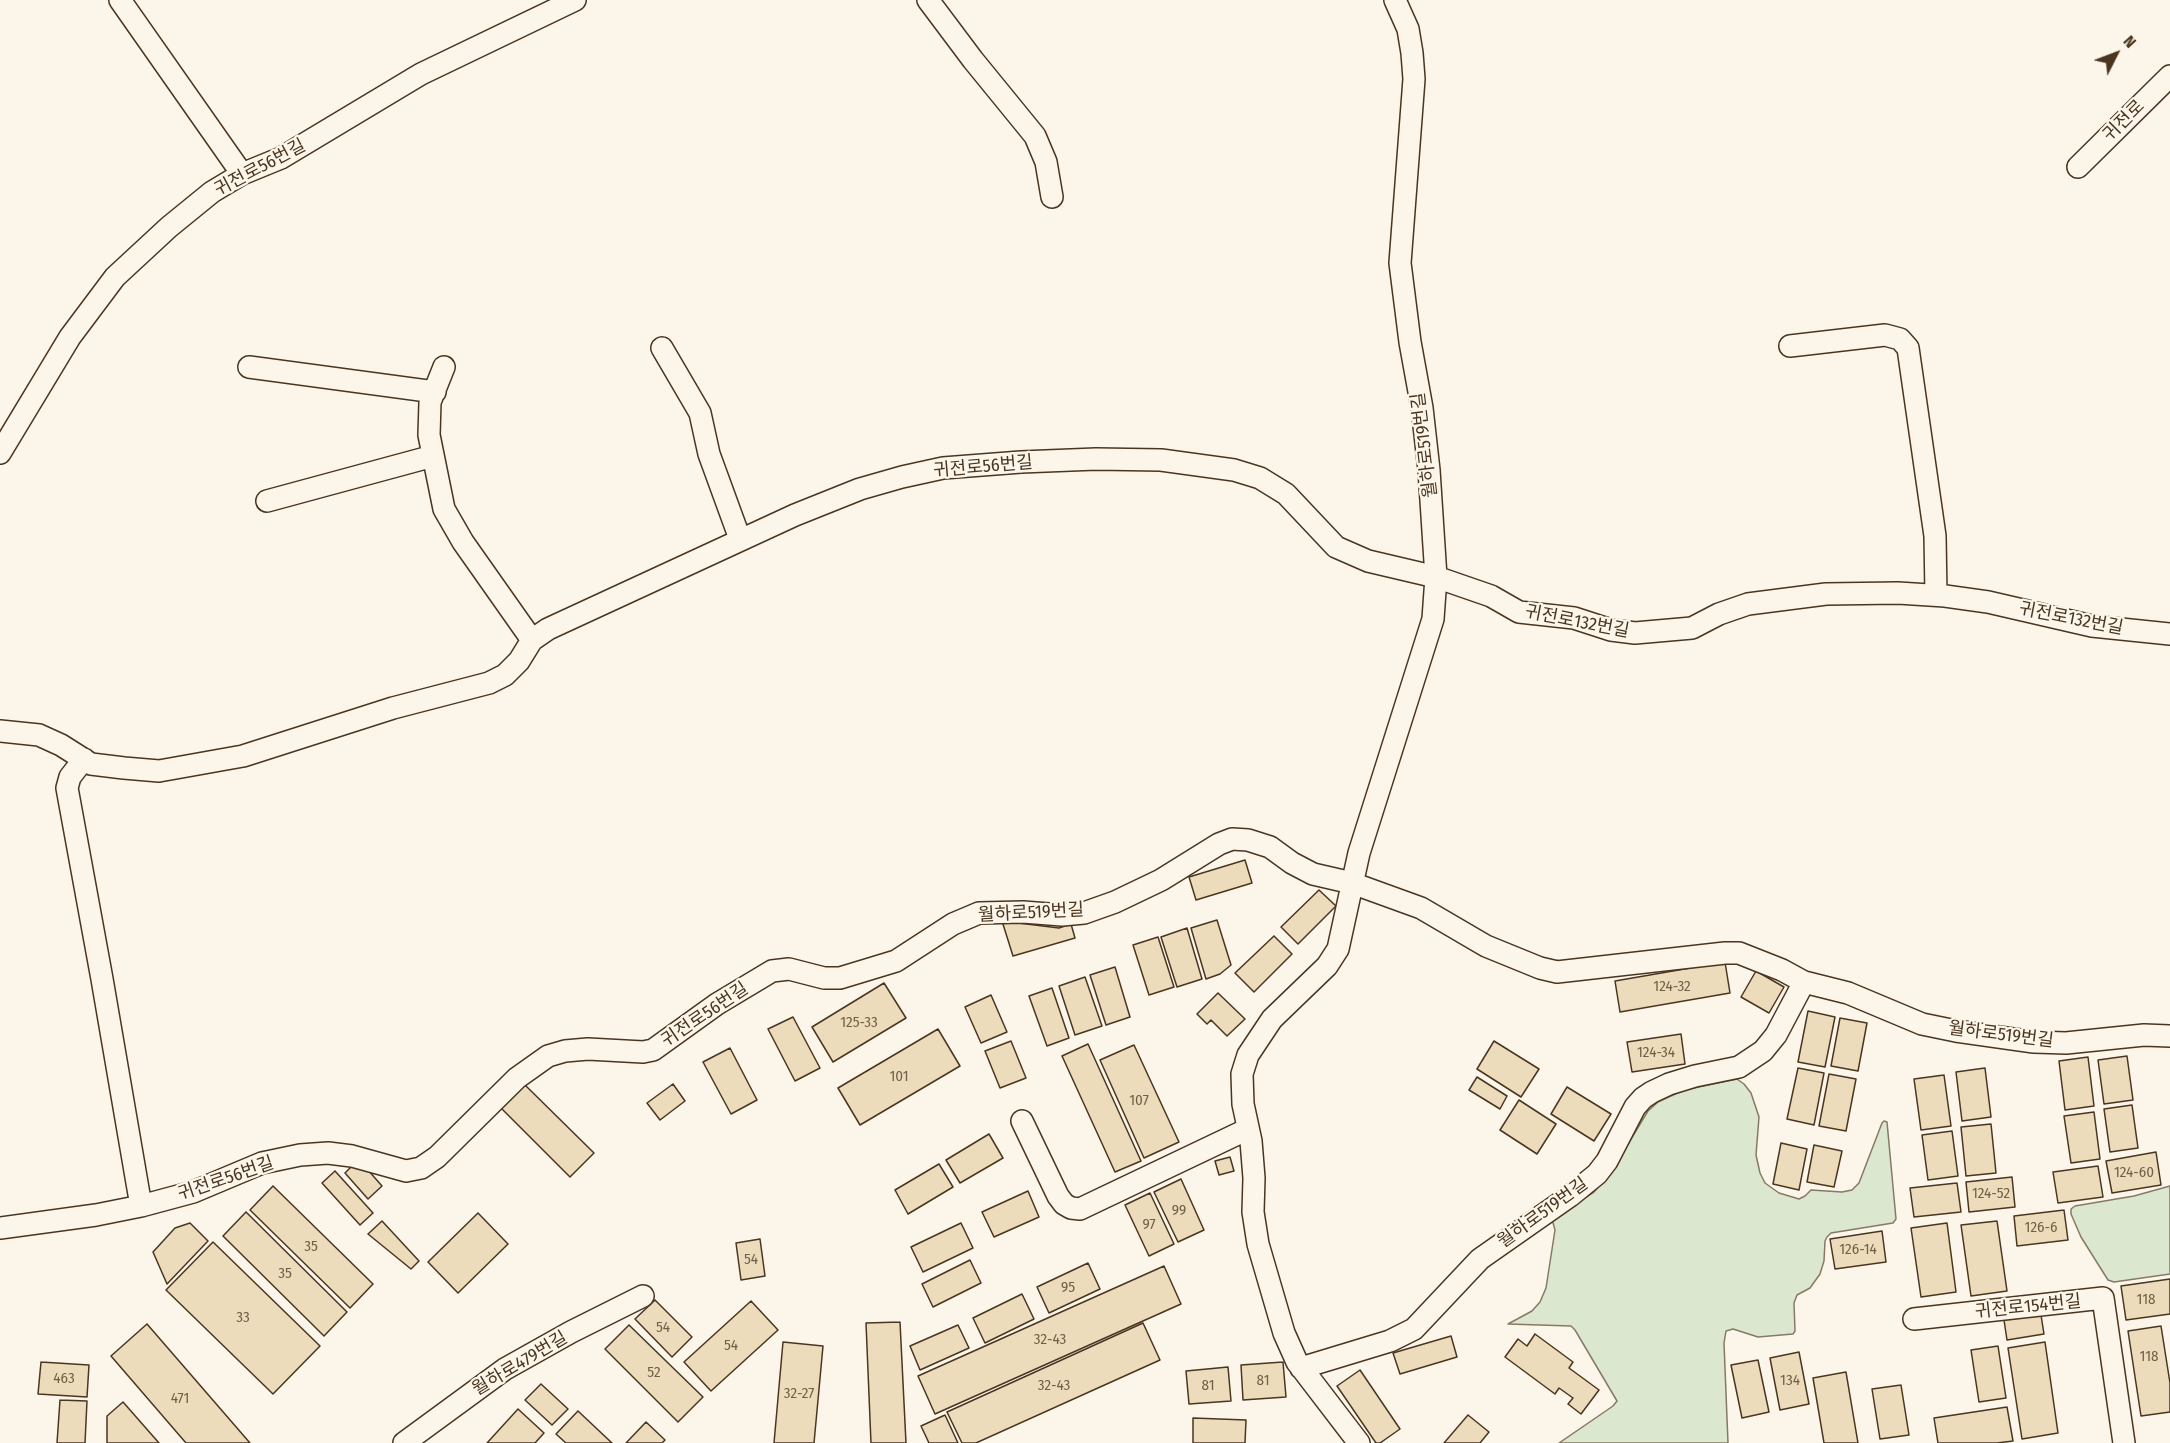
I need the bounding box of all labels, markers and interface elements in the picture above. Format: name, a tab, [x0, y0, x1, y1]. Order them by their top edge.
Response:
north arrow	[2086, 24, 2146, 84]
text: N	[2119, 32, 2140, 52]
street label: 귀전로	[2099, 96, 2149, 146]
street label: 귀전로56번길	[211, 135, 309, 201]
street label: 월하로519번길	[1408, 391, 1442, 499]
street label: 귀전로56번길	[932, 452, 1034, 482]
street label: 귀전로132번길	[2017, 598, 2125, 640]
street label: 귀전로132번길	[1523, 601, 1631, 643]
street label: 월하로519번길	[978, 899, 1084, 927]
street label: 귀전로56번길	[658, 978, 752, 1052]
house number: 124-32	[1653, 978, 1691, 996]
house number: 125-33	[840, 1014, 878, 1032]
street label: 월하로519번길	[1947, 1018, 2055, 1052]
house number: 124-34	[1637, 1044, 1675, 1062]
house number: 101	[889, 1068, 909, 1086]
house number: 107	[1129, 1092, 1149, 1110]
street label: 귀전로56번길	[175, 1153, 277, 1205]
house number: 124-60	[2114, 1164, 2154, 1182]
street label: 월하로519번길	[1494, 1173, 1592, 1253]
house number: 124-52	[1972, 1185, 2010, 1203]
house number: 99	[1172, 1202, 1186, 1220]
house number: 97	[1142, 1216, 1156, 1234]
house number: 126-6	[2025, 1219, 2057, 1237]
house number: 35	[304, 1238, 318, 1256]
house number: 126-14	[1839, 1241, 1877, 1259]
house number: 54	[744, 1251, 758, 1269]
house number: 35	[278, 1265, 292, 1283]
house number: 95	[1061, 1279, 1075, 1297]
street label: 귀전로154번길	[1974, 1291, 2082, 1323]
house number: 118	[2137, 1291, 2155, 1309]
house number: 33	[236, 1309, 250, 1327]
house number: 54	[656, 1319, 670, 1337]
street label: 월하로479번길	[469, 1327, 571, 1401]
house number: 32-43	[1034, 1331, 1066, 1349]
house number: 54	[724, 1337, 738, 1355]
house number: 118	[2140, 1348, 2158, 1366]
house number: 52	[647, 1364, 661, 1382]
house number: 463	[53, 1370, 75, 1388]
house number: 81	[1257, 1372, 1269, 1390]
house number: 134	[1780, 1372, 1800, 1390]
house number: 32-43	[1038, 1377, 1070, 1395]
house number: 81	[1202, 1377, 1214, 1395]
house number: 32-27	[784, 1385, 814, 1403]
house number: 471	[171, 1390, 189, 1408]

